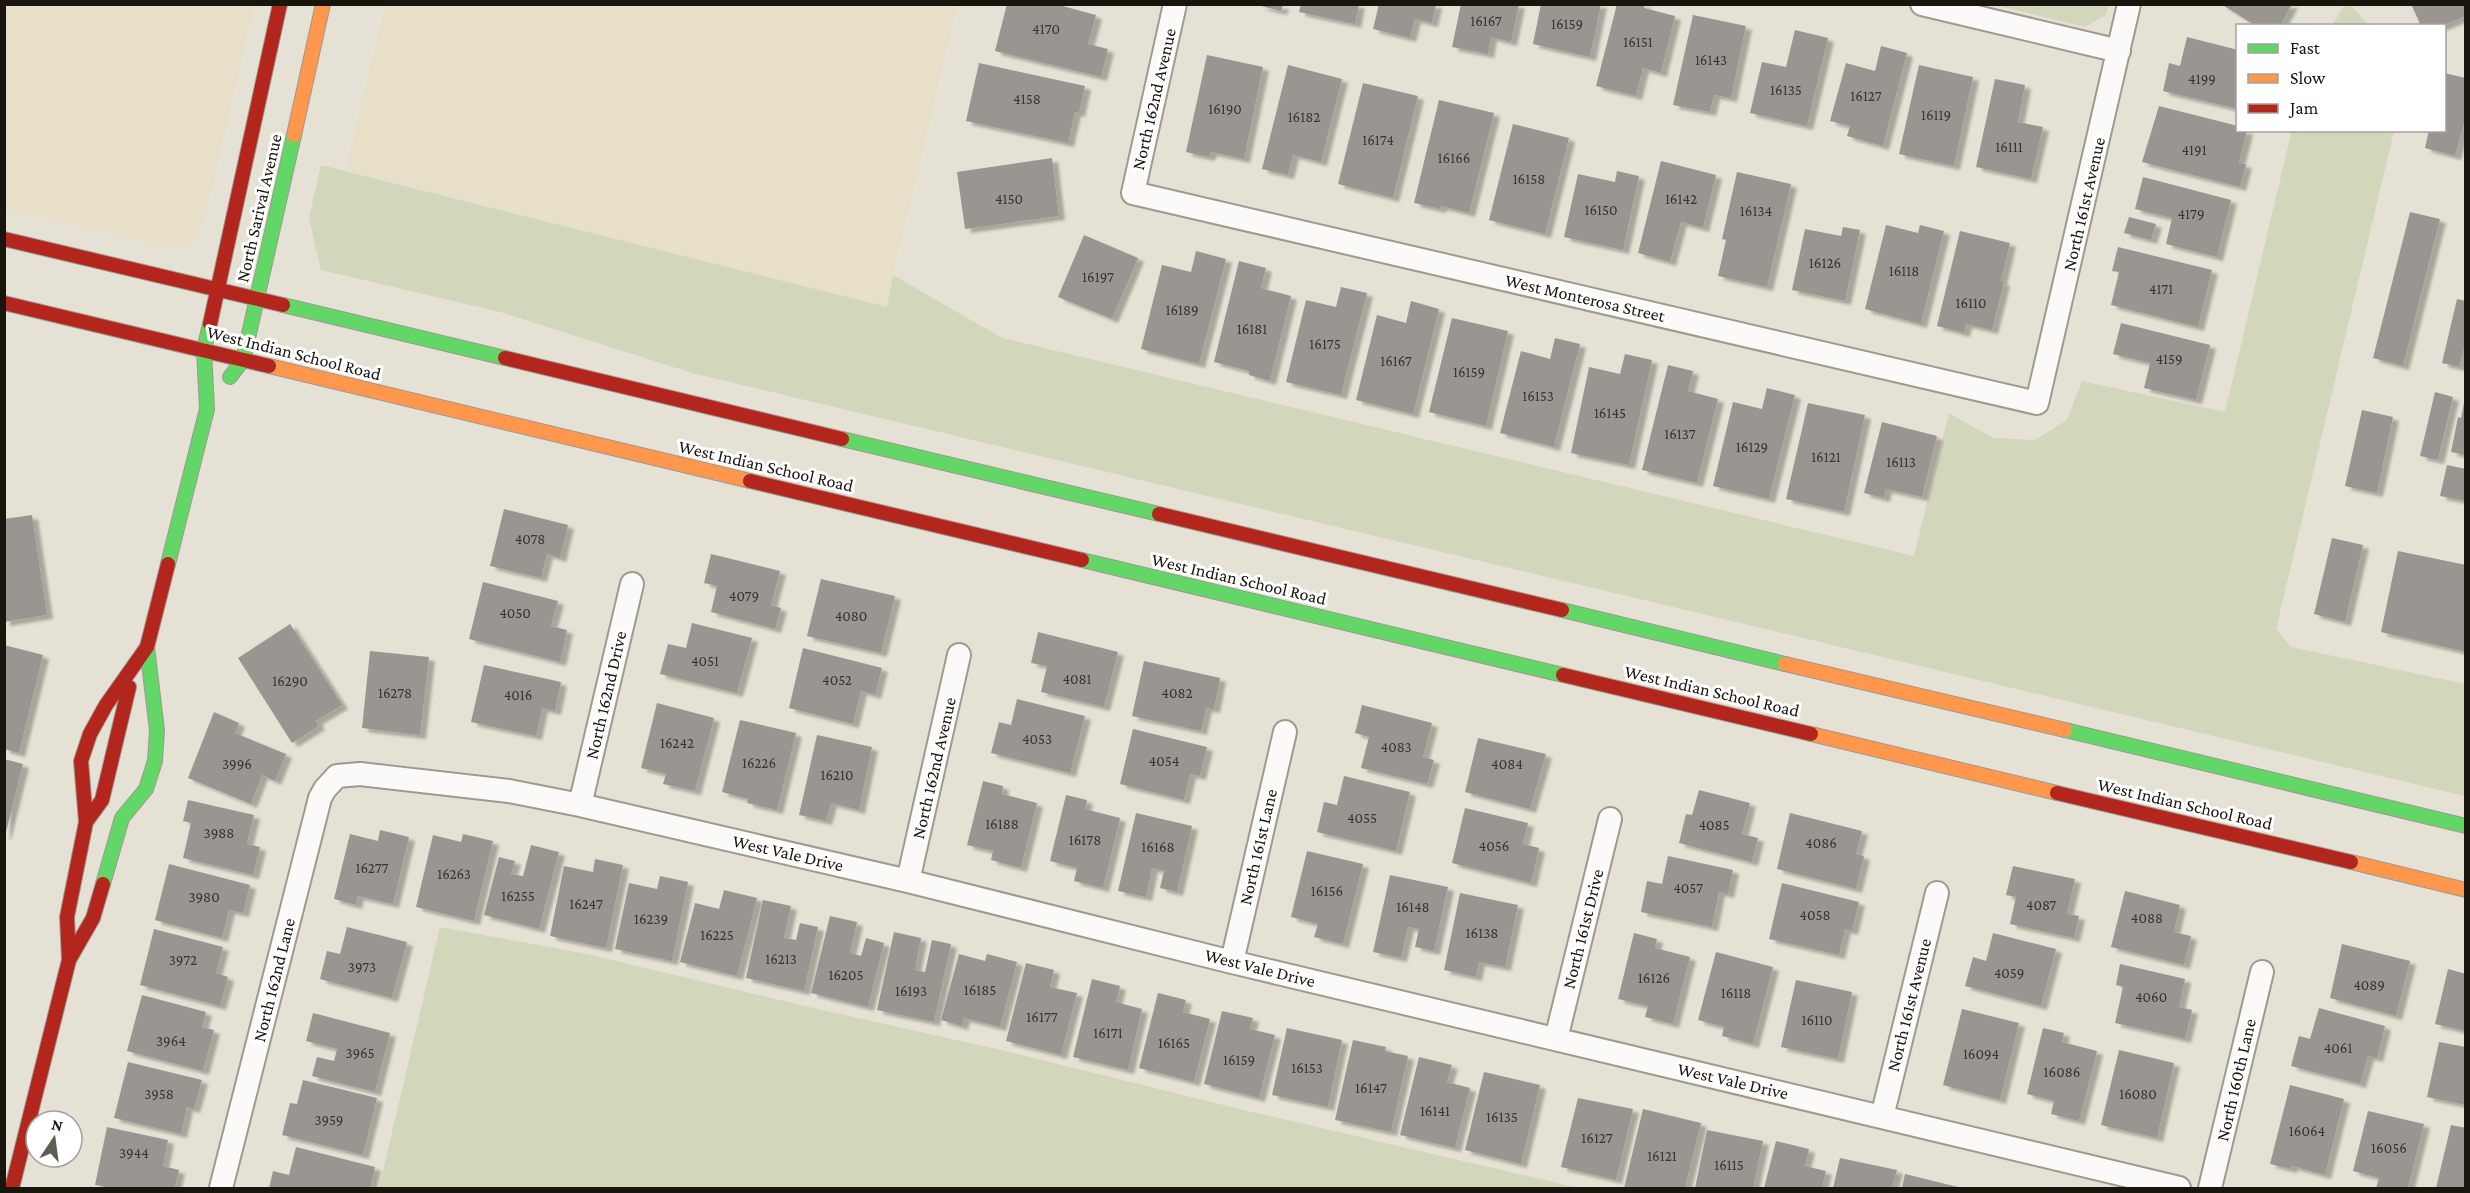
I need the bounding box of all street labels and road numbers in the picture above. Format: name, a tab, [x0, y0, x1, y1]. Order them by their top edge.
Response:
street label: North 162nd Avenue	[1128, 26, 1180, 172]
street label: North Sarival Avenue	[232, 132, 286, 284]
street label: North 161st Avenue	[2059, 135, 2109, 273]
street label: West Monterosa Street	[1503, 270, 1668, 326]
street label: West Indian School Road	[205, 322, 384, 384]
street label: West Indian School Road	[677, 436, 856, 496]
street label: West Indian School Road	[1150, 549, 1329, 609]
street label: North 162nd Drive	[582, 629, 631, 761]
street label: West Indian School Road	[1623, 661, 1802, 721]
street label: North 162nd Avenue	[908, 695, 960, 841]
street label: West Indian School Road	[2096, 774, 2275, 834]
street label: North 161st Lane	[1235, 787, 1281, 907]
street label: West Vale Drive	[731, 831, 845, 875]
street label: North 161st Drive	[1558, 867, 1608, 991]
street label: North 162nd Lane	[249, 916, 299, 1044]
street label: North 161st Avenue	[1883, 936, 1935, 1074]
street label: West Vale Drive	[1203, 945, 1317, 991]
street label: North 160th Lane	[2212, 1017, 2260, 1143]
street label: West Vale Drive	[1676, 1059, 1790, 1103]

